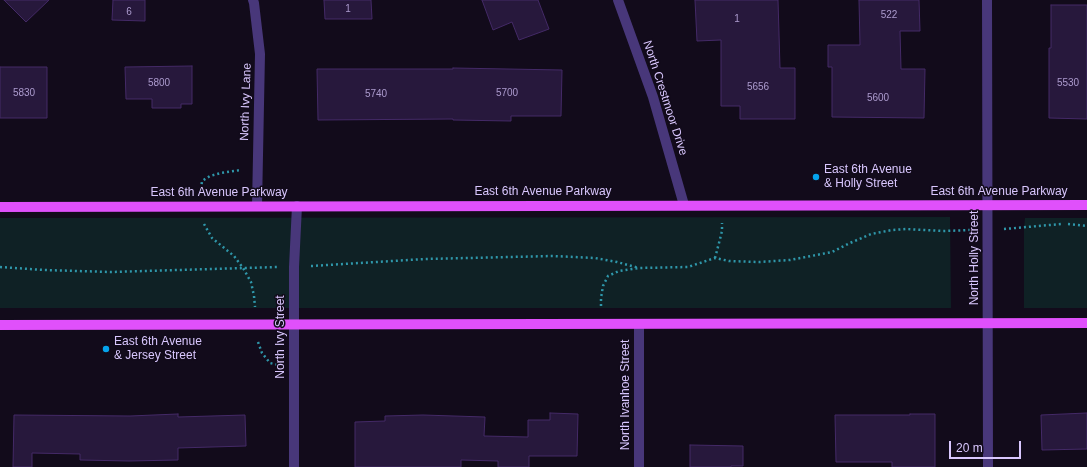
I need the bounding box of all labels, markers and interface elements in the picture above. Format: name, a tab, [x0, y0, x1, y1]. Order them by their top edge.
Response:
house number: 1	[345, 3, 351, 15]
house number: 6	[126, 6, 132, 18]
house number: 522	[881, 9, 897, 21]
house number: 1	[734, 13, 740, 25]
street label: North Crestmoor Drive	[640, 39, 690, 157]
street label: North Ivy Lane	[237, 63, 255, 141]
house number: 5800	[148, 77, 170, 89]
house number: 5530	[1057, 77, 1079, 89]
house number: 5656	[747, 81, 769, 93]
house number: 5830	[13, 87, 35, 99]
house number: 5700	[496, 87, 518, 99]
house number: 5740	[365, 88, 387, 100]
house number: 5600	[867, 92, 889, 104]
place label: East 6th Avenue & Holly Street	[824, 163, 912, 191]
marker: East 6th Avenue & Holly Street	[811, 172, 821, 182]
street label: East 6th Avenue Parkway	[474, 185, 612, 199]
street label: East 6th Avenue Parkway	[930, 185, 1068, 199]
street label: East 6th Avenue Parkway	[150, 186, 288, 200]
street label: North Holly Street	[968, 211, 982, 305]
street label: North Ivy Street	[274, 295, 288, 379]
place label: East 6th Avenue & Jersey Street	[114, 335, 202, 363]
street label: North Ivanhoe Street	[619, 340, 633, 450]
marker: East 6th Avenue & Jersey Street	[101, 344, 111, 354]
scale bar	[951, 433, 1023, 459]
text: 20 m	[956, 441, 983, 455]

